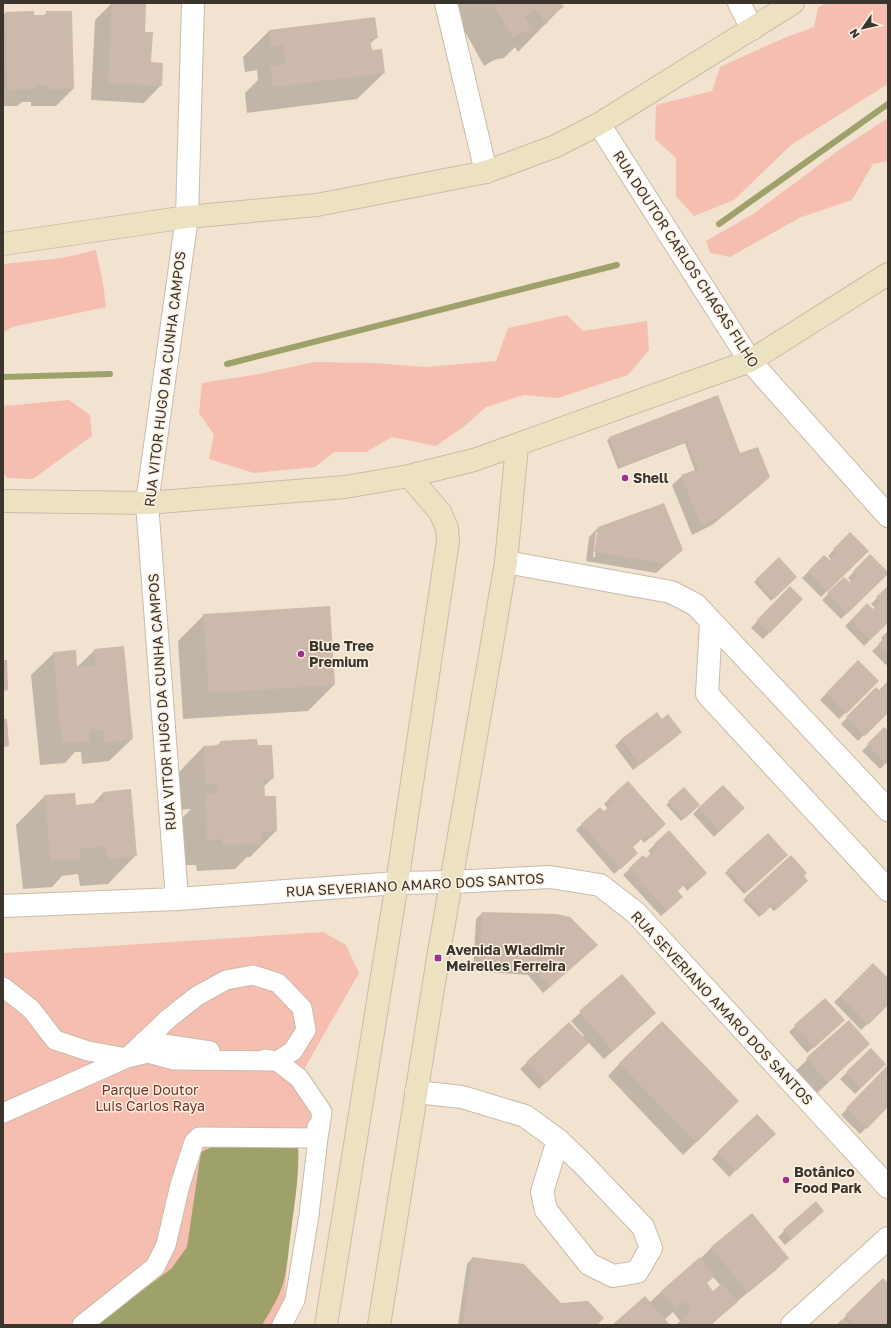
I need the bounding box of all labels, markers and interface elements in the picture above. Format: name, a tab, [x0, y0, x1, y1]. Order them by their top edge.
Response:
north arrow	[843, 8, 883, 48]
text: N	[847, 27, 862, 41]
street label: RUA DOUTOR CARLOS CHAGAS FILHO	[610, 147, 763, 370]
street label: RUA VITOR HUGO DA CUNHA CAMPOS	[140, 250, 189, 508]
place label: Shell	[633, 469, 669, 486]
marker: Shell	[620, 473, 630, 483]
street label: RUA VITOR HUGO DA CUNHA CAMPOS	[144, 573, 179, 831]
place label: Blue Tree Premium	[309, 637, 374, 670]
marker: Blue Tree Premium	[296, 649, 306, 659]
street label: RUA SEVERIANO AMARO DOS SANTOS	[285, 869, 545, 900]
street label: RUA SEVERIANO AMARO DOS SANTOS	[628, 907, 817, 1108]
place label: Avenida Wladimir Meirelles Ferreira	[446, 941, 566, 974]
marker: Avenida Wladimir Meirelles Ferreira	[433, 953, 443, 963]
park label: Parque Doutor Luis Carlos Raya	[95, 1081, 205, 1114]
place label: Botânico Food Park	[794, 1163, 862, 1196]
marker: Botânico Food Park	[781, 1175, 791, 1185]

